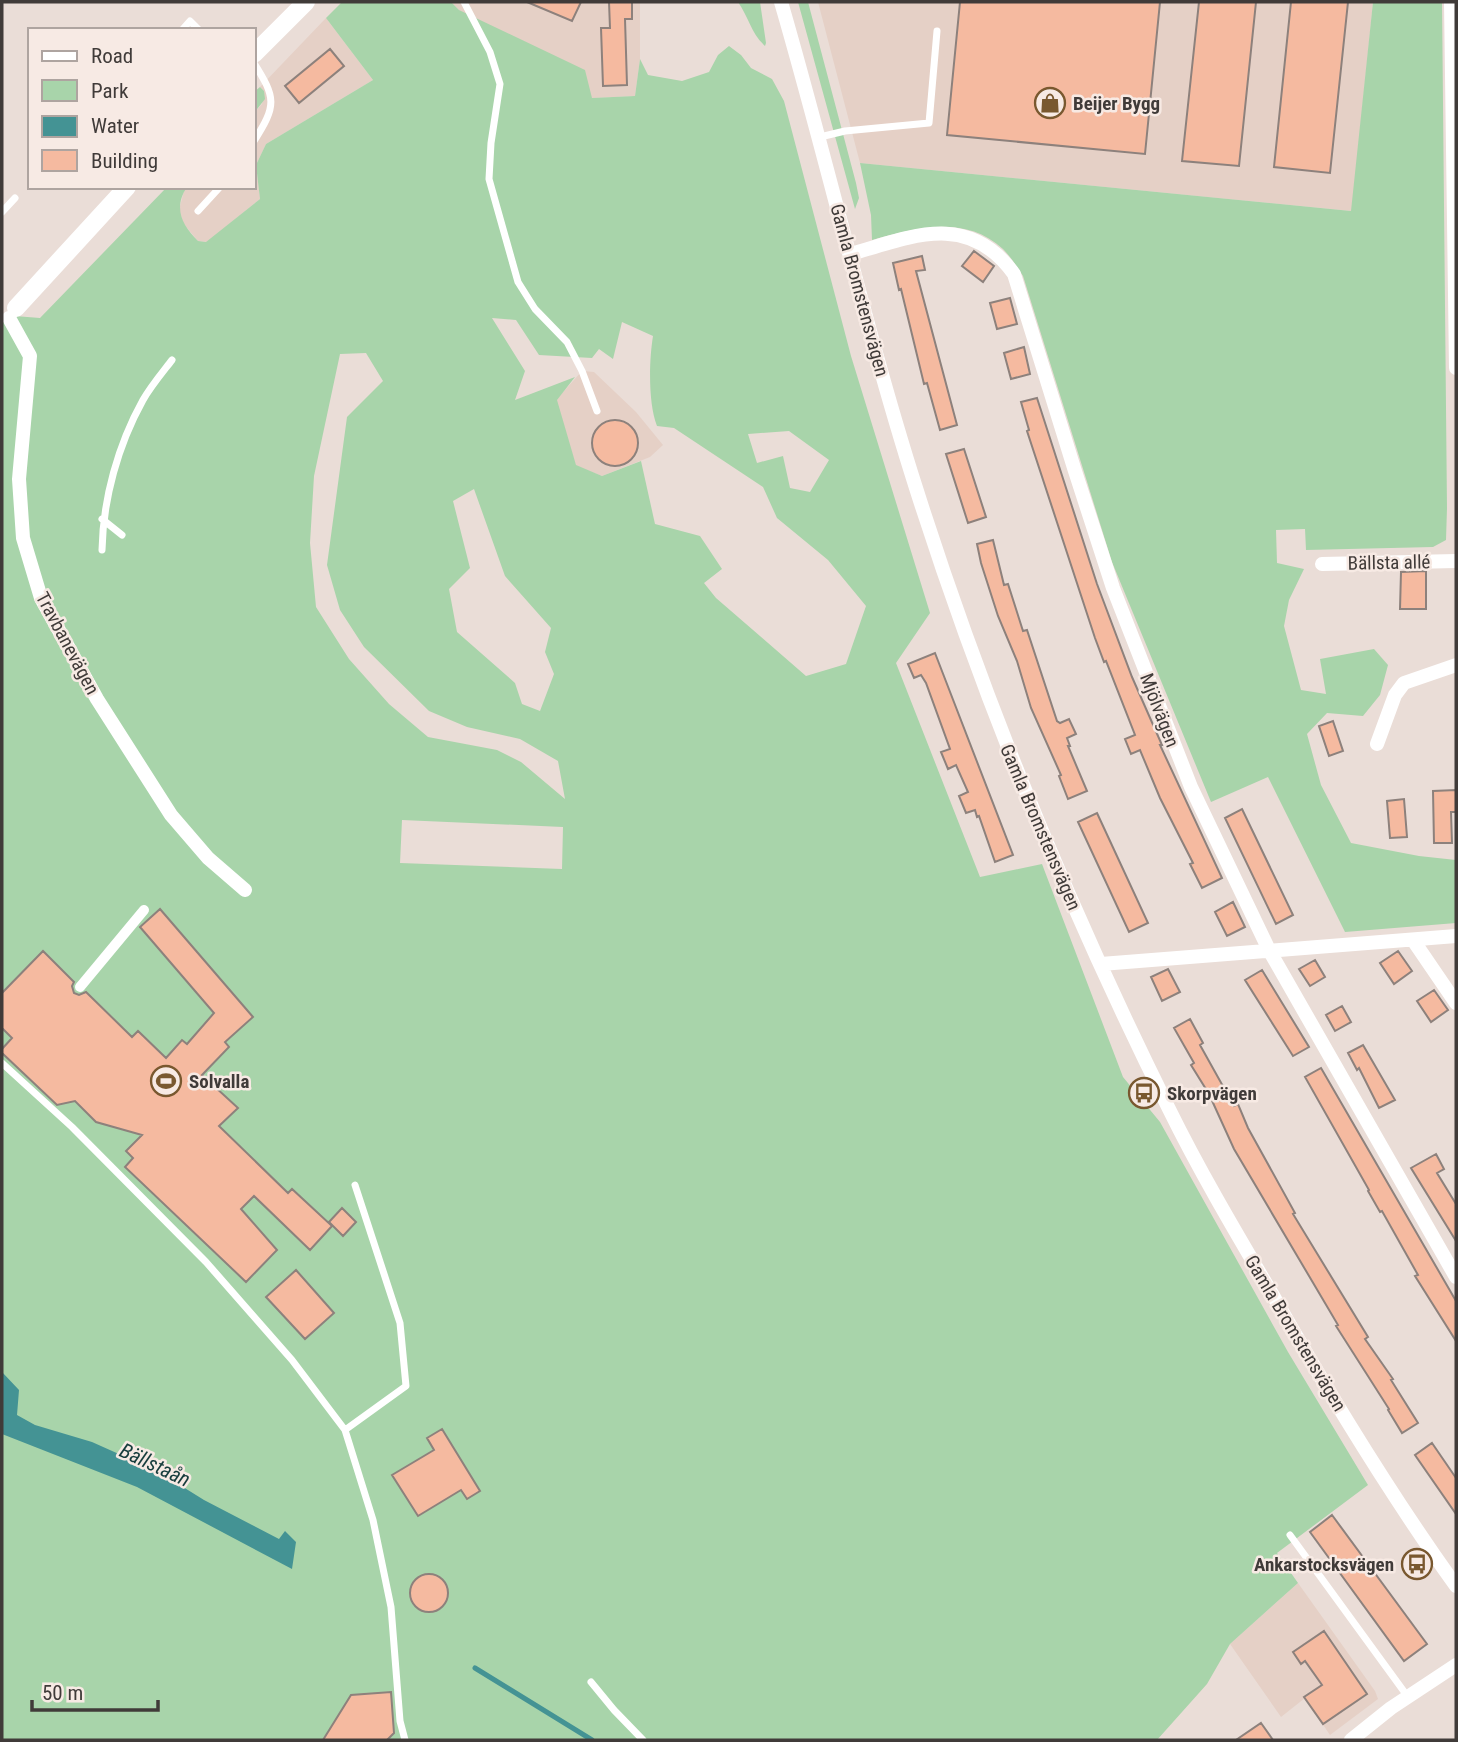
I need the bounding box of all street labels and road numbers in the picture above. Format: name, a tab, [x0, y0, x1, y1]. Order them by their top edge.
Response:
street label: Gamla Bromstensvägen	[825, 201, 894, 379]
street label: Bällsta allé	[1347, 550, 1431, 575]
street label: Travbanevägen	[31, 588, 104, 698]
street label: Mjölvägen	[1135, 670, 1184, 750]
street label: Gamla Bromstensvägen	[995, 741, 1086, 914]
street label: Gamla Bromstensvägen	[1240, 1251, 1351, 1415]

